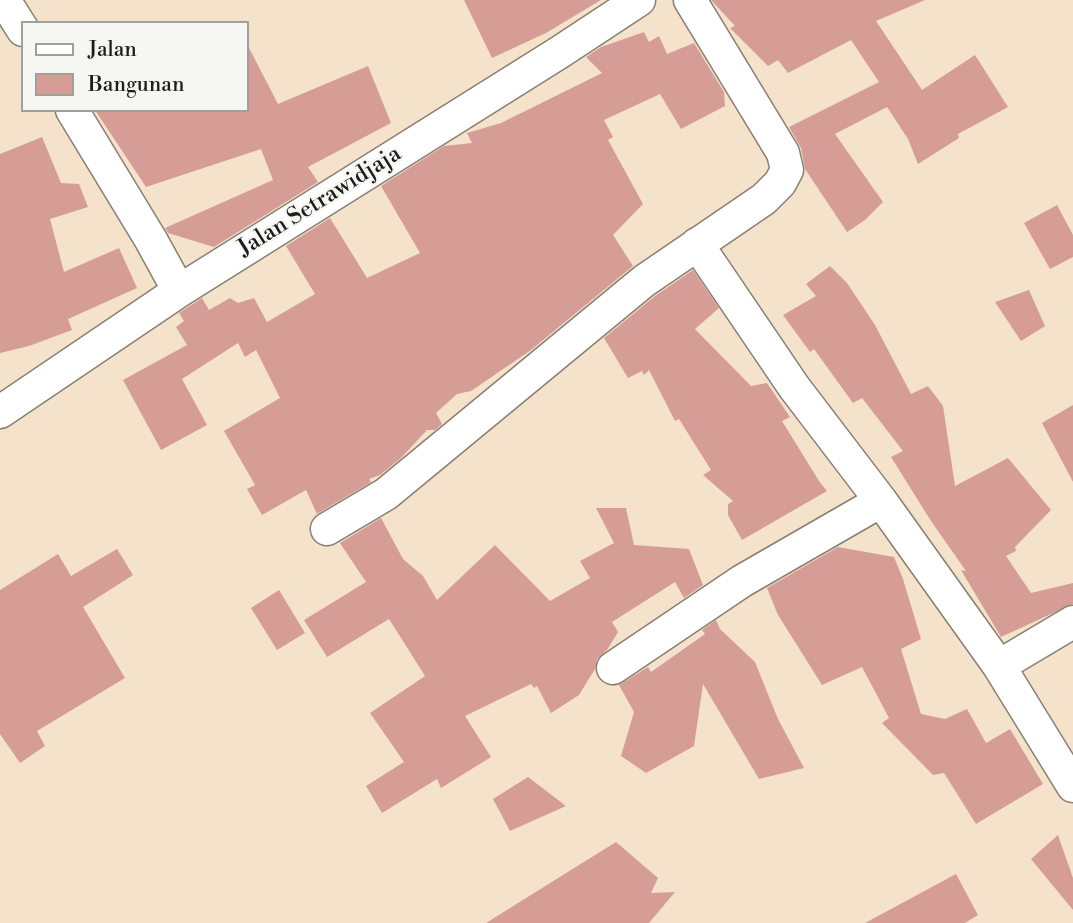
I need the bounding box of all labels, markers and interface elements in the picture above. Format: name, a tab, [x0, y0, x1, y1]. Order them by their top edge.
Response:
legend	[21, 21, 248, 112]
text: Jalan	[88, 37, 137, 63]
text: Bangunan	[88, 72, 184, 98]
street label: Jalan Setrawidjaja	[233, 141, 407, 263]

